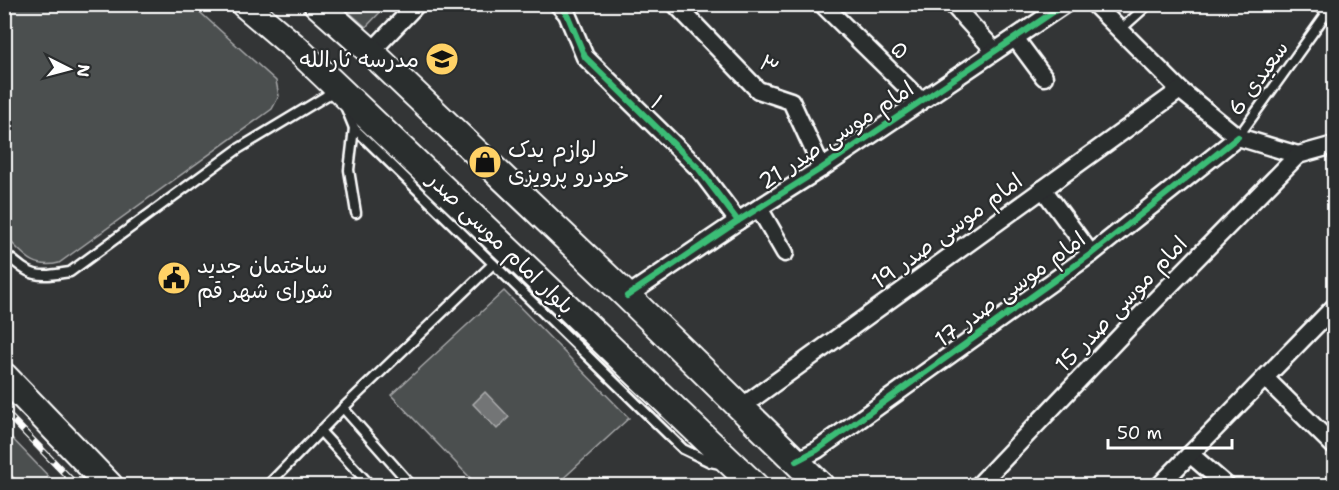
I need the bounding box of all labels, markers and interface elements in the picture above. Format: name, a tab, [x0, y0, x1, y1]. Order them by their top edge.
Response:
street label: ۵	[884, 34, 916, 66]
street label: سعیدی 6	[1221, 35, 1295, 121]
north arrow	[39, 39, 99, 99]
school or university icon: مدرسه ثارالله	[424, 41, 460, 77]
place label: مدرسه ثارالله	[300, 45, 419, 74]
street label: ۳	[753, 48, 785, 82]
text: N	[72, 63, 95, 78]
street label: امام موسی صدر 21	[753, 74, 920, 198]
street label: ۱	[644, 89, 670, 115]
place label: لوازم یدک خودرو پرویزی	[508, 135, 629, 189]
shop icon: لوازم یدک خودرو پرویزی	[467, 144, 503, 180]
street label: بلوار امام موسی صدر	[419, 164, 581, 322]
street label: امام موسی صدر 19	[866, 166, 1030, 297]
street label: امام موسی صدر 17	[929, 224, 1092, 355]
street label: امام موسی صدر 15	[1049, 230, 1195, 380]
place label: ساختمان جدید شورای شهر قم	[197, 251, 333, 307]
public building icon: ساختمان جدید شورای شهر قم	[156, 260, 192, 296]
scale bar	[1108, 412, 1232, 450]
text: 50 m	[1117, 421, 1162, 445]

